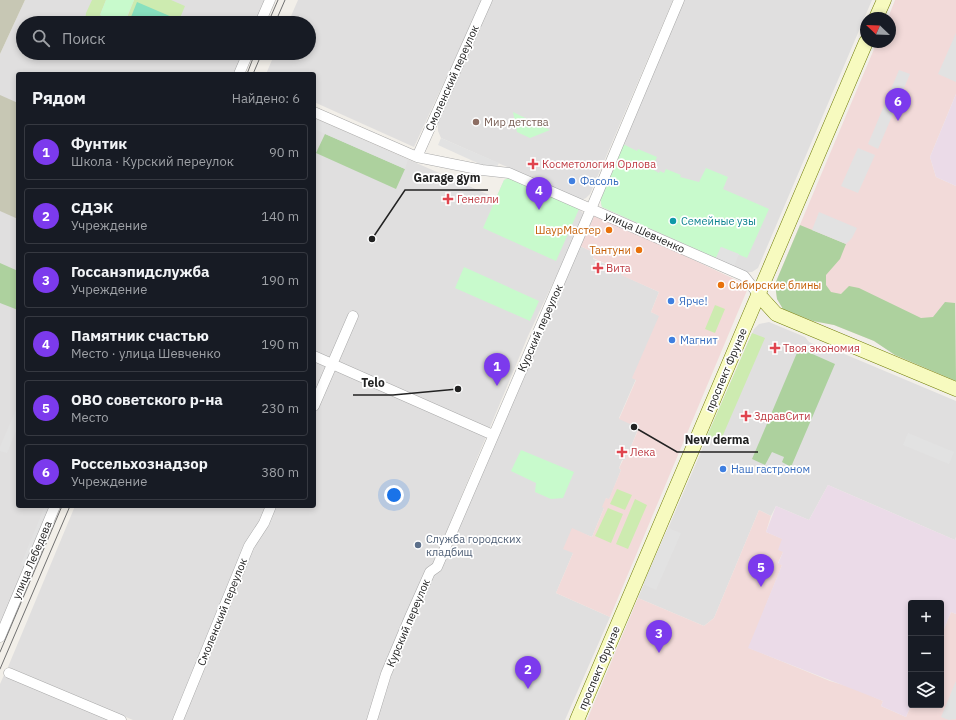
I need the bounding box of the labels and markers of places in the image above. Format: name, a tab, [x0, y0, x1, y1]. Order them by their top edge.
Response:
pin: 6	[885, 88, 911, 121]
place label: Мир детства	[484, 115, 549, 129]
marker: Мир детства	[471, 117, 481, 127]
place label: Косметология Орлова	[542, 157, 656, 171]
marker: Косметология Орлова	[527, 158, 539, 170]
callout: Garage gym	[405, 166, 488, 190]
place label: Фасоль	[580, 174, 619, 188]
marker: Фасоль	[567, 176, 577, 186]
pin: 4	[526, 177, 552, 210]
place label: Генелли	[457, 192, 499, 206]
marker: Генелли	[442, 193, 454, 205]
place label: Семейные узы	[681, 214, 756, 228]
marker: Семейные узы	[668, 216, 678, 226]
place label: ШаурМастер	[535, 223, 601, 237]
marker: ШаурМастер	[604, 225, 614, 235]
place label: Тантуни	[589, 243, 631, 257]
marker: Тантуни	[634, 245, 644, 255]
place label: Вита	[606, 261, 631, 275]
marker: Вита	[593, 263, 603, 273]
place label: Сибирские блины	[729, 278, 821, 292]
marker: Сибирские блины	[716, 280, 726, 290]
place label: Ярче!	[679, 294, 708, 308]
marker: Ярче!	[666, 296, 676, 306]
place label: Магнит	[680, 333, 718, 347]
marker: Магнит	[667, 335, 677, 345]
place label: Твоя экономия	[783, 341, 860, 355]
marker: Твоя экономия	[770, 343, 780, 353]
pin: 1	[484, 353, 510, 386]
callout: Telo	[353, 371, 393, 395]
place label: ЗдравСити	[754, 409, 810, 423]
marker: ЗдравСити	[741, 411, 751, 421]
callout: New derma	[677, 428, 758, 452]
place label: Лека	[630, 445, 656, 459]
marker: Лека	[617, 447, 627, 457]
place label: Наш гастроном	[731, 462, 810, 476]
marker: Наш гастроном	[718, 464, 728, 474]
place label: Служба городских кладбищ	[426, 532, 522, 559]
marker: Служба городских кладбищ	[413, 540, 423, 550]
pin: 5	[748, 554, 774, 587]
pin: 3	[646, 620, 672, 653]
pin: 2	[515, 656, 541, 689]

